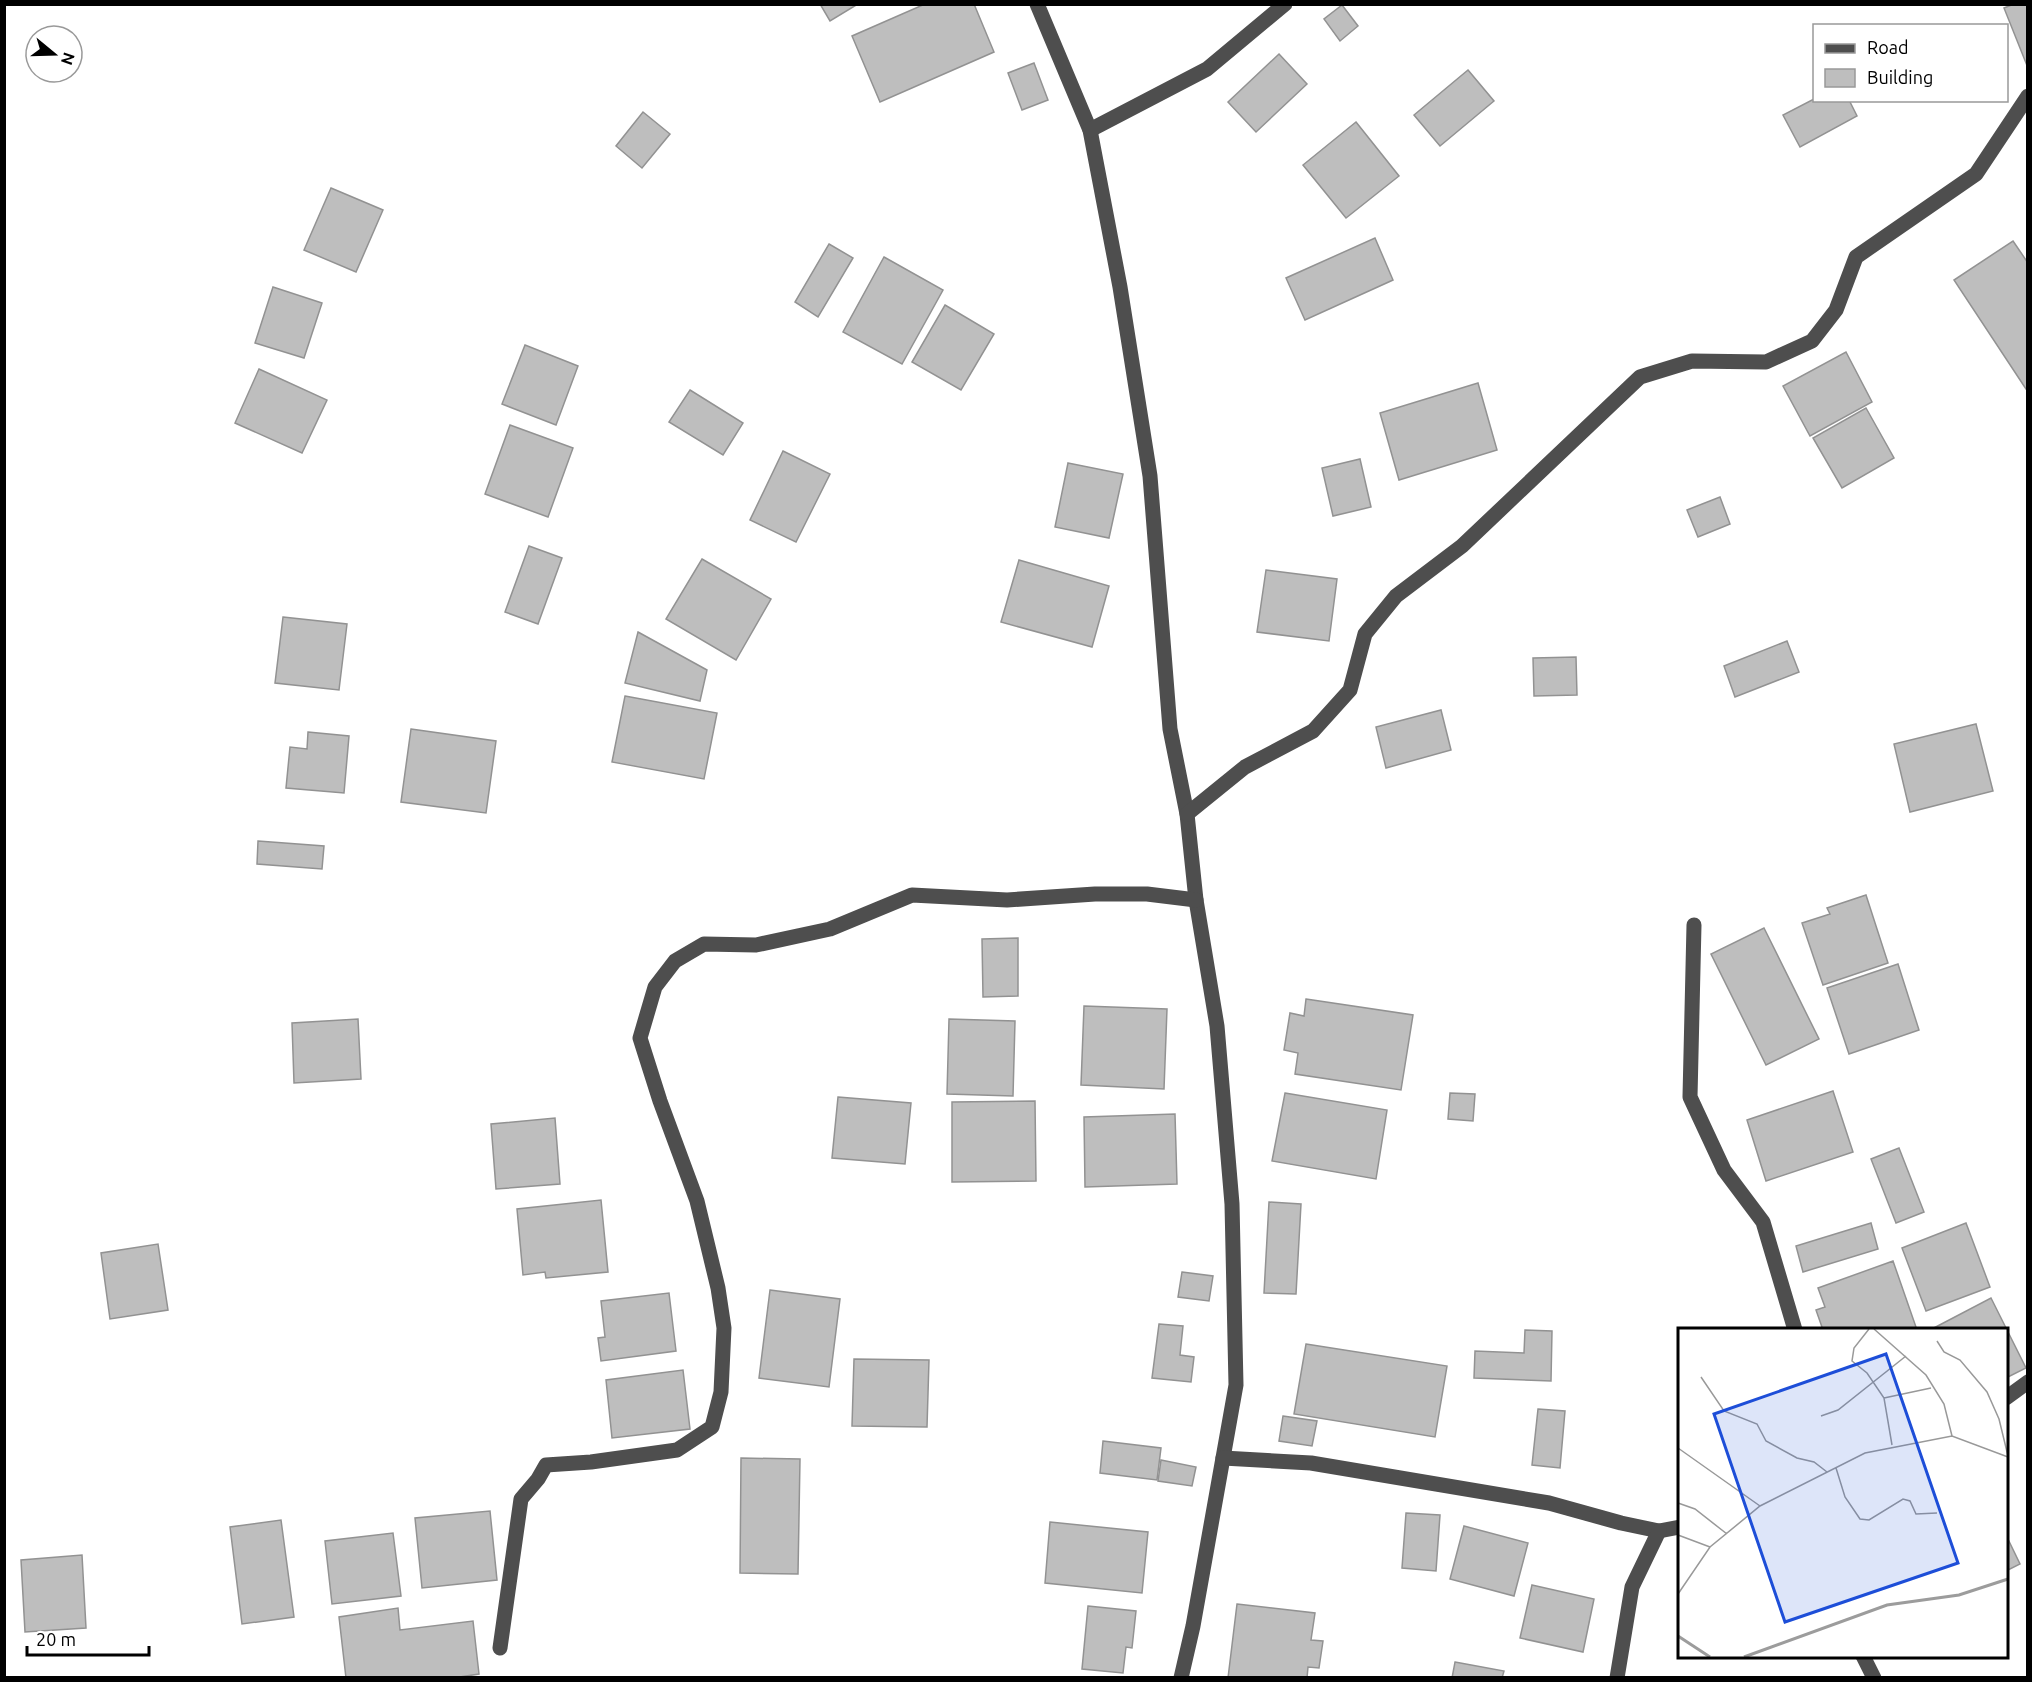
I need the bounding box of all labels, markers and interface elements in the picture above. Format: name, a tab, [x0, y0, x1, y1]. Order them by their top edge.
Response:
north arrow	[24, 24, 84, 84]
legend	[1813, 24, 2008, 102]
text: Road	[1867, 37, 1909, 57]
text: N	[58, 50, 79, 67]
text: Building	[1867, 67, 1933, 87]
inset map	[1678, 1328, 2008, 1658]
scale bar	[27, 1619, 148, 1657]
text: 20 m	[36, 1629, 76, 1649]

